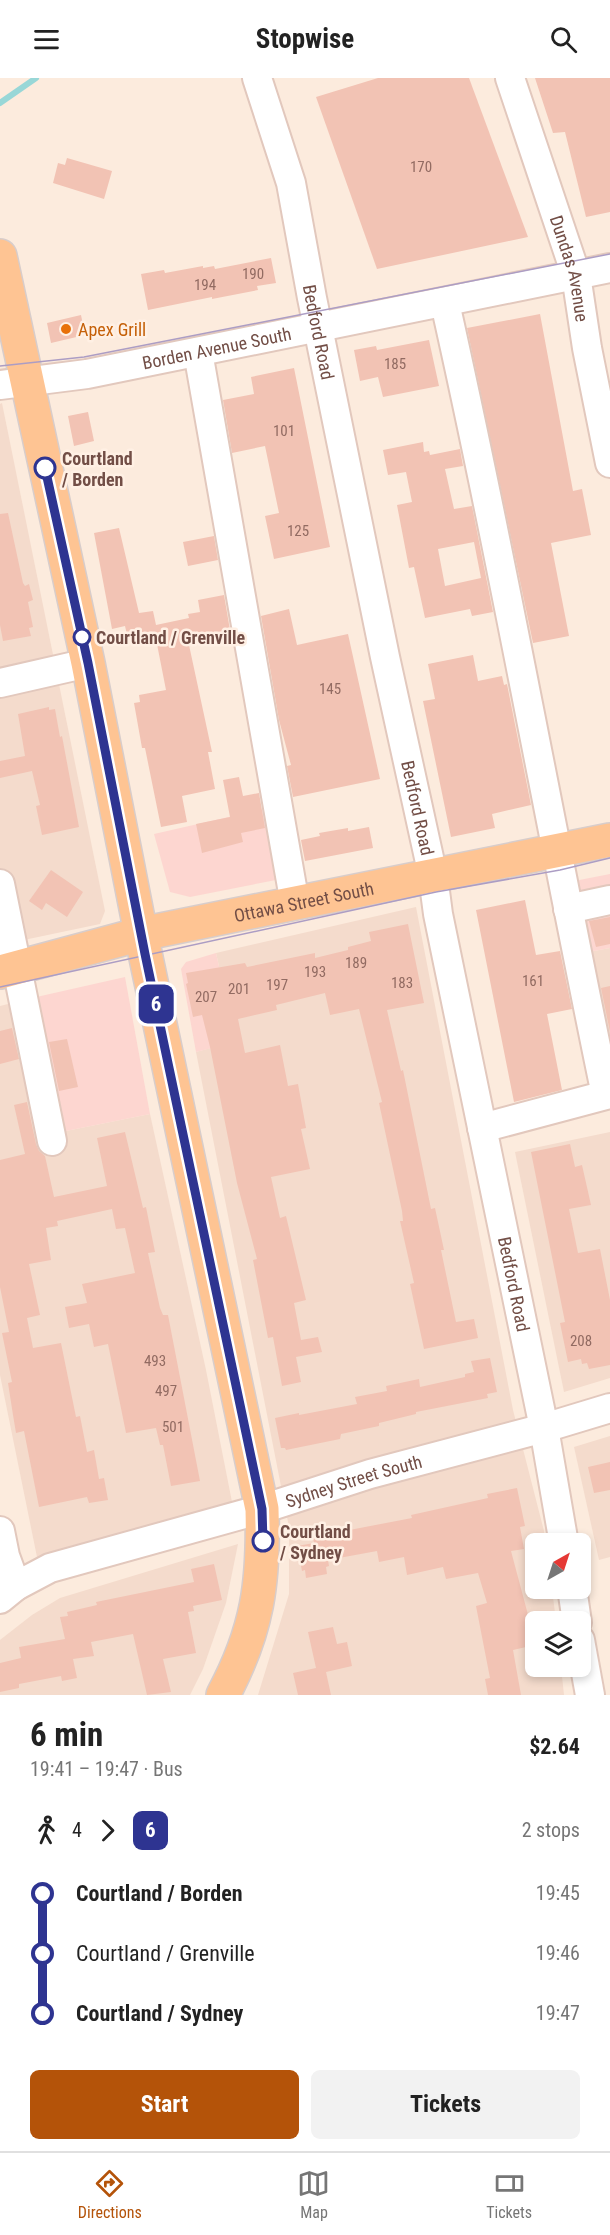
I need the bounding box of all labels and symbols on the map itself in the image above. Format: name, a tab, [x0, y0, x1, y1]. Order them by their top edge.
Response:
house number: 170	[410, 158, 432, 176]
street label: Dundas Avenue	[546, 212, 593, 323]
house number: 190	[242, 265, 264, 283]
house number: 194	[194, 276, 216, 294]
street label: Bedford Road	[299, 283, 339, 381]
place label: Apex Grill	[78, 319, 146, 340]
marker: Apex Grill	[59, 322, 73, 336]
street label: Borden Avenue South	[140, 322, 293, 373]
house number: 185	[384, 355, 406, 373]
house number: 101	[273, 422, 295, 440]
place label: Courtland / Borden	[61, 448, 133, 490]
marker: Courtland / Borden	[34, 457, 56, 479]
house number: 125	[287, 522, 309, 540]
place label: Courtland / Grenville	[96, 627, 246, 648]
marker: Courtland / Grenville	[73, 628, 91, 646]
house number: 145	[319, 680, 341, 698]
street label: Bedford Road	[397, 758, 439, 857]
street label: Ottawa Street South	[232, 877, 375, 926]
house number: 189	[345, 954, 367, 972]
house number: 193	[304, 963, 326, 981]
house number: 161	[522, 972, 544, 990]
house number: 183	[391, 974, 413, 992]
house number: 197	[266, 976, 288, 994]
house number: 201	[228, 980, 250, 998]
line badge: 6	[136, 984, 176, 1024]
house number: 207	[195, 988, 217, 1006]
street label: Bedford Road	[494, 1235, 534, 1333]
house number: 208	[570, 1332, 592, 1350]
house number: 493	[144, 1352, 166, 1370]
house number: 497	[155, 1382, 177, 1400]
house number: 501	[162, 1418, 184, 1436]
street label: Sydney Street South	[282, 1450, 424, 1511]
place label: Courtland / Sydney	[279, 1521, 351, 1563]
marker: Courtland / Sydney	[252, 1530, 274, 1552]
north arrow	[525, 1533, 591, 1599]

